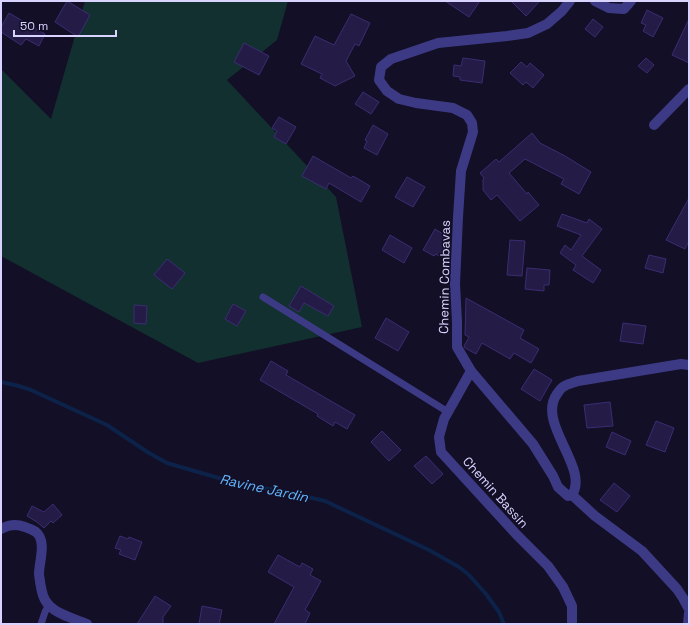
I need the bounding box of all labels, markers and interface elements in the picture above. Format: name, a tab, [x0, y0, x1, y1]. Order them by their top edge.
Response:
scale bar	[14, 12, 116, 38]
text: 50 m	[20, 18, 48, 34]
street label: Chemin Combavas	[435, 220, 454, 334]
street label: Chemin Bassin	[459, 453, 532, 532]
water label: Ravine Jardin	[218, 470, 310, 506]

